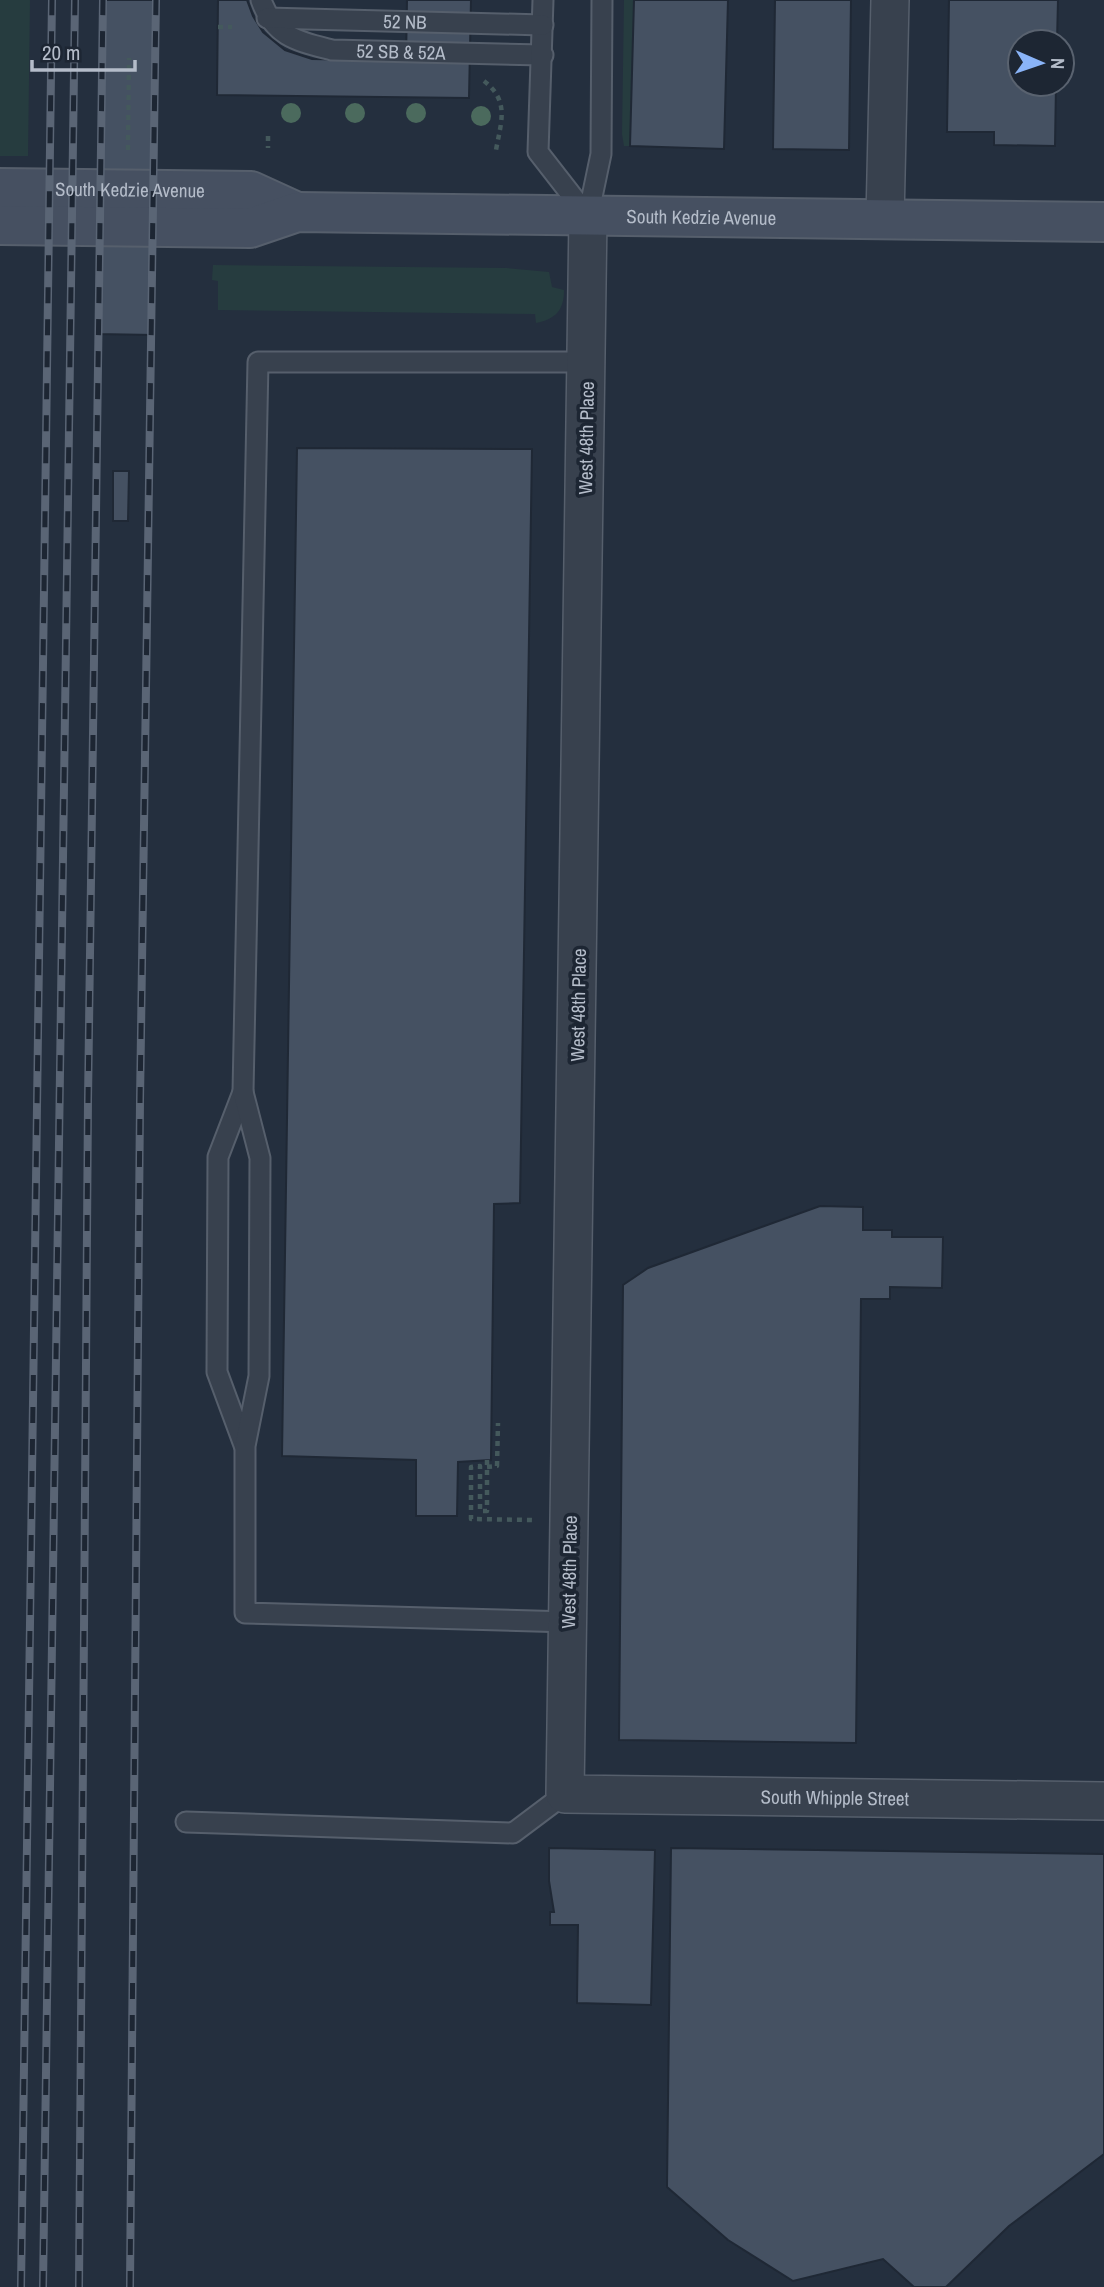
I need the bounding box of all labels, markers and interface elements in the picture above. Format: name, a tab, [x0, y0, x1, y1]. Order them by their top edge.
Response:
street label: 52 NB	[383, 8, 427, 35]
scale bar	[32, 28, 135, 72]
north arrow	[1006, 28, 1076, 98]
text: 20 m	[42, 38, 80, 67]
street label: 52 SB & 52A	[356, 38, 447, 66]
text: N	[1045, 58, 1071, 70]
street label: South Kedzie Avenue	[55, 176, 205, 203]
street label: South Kedzie Avenue	[626, 203, 776, 231]
street label: West 48th Place	[572, 381, 600, 495]
street label: West 48th Place	[564, 948, 592, 1062]
street label: West 48th Place	[555, 1515, 583, 1629]
street label: South Whipple Street	[760, 1784, 910, 1811]

